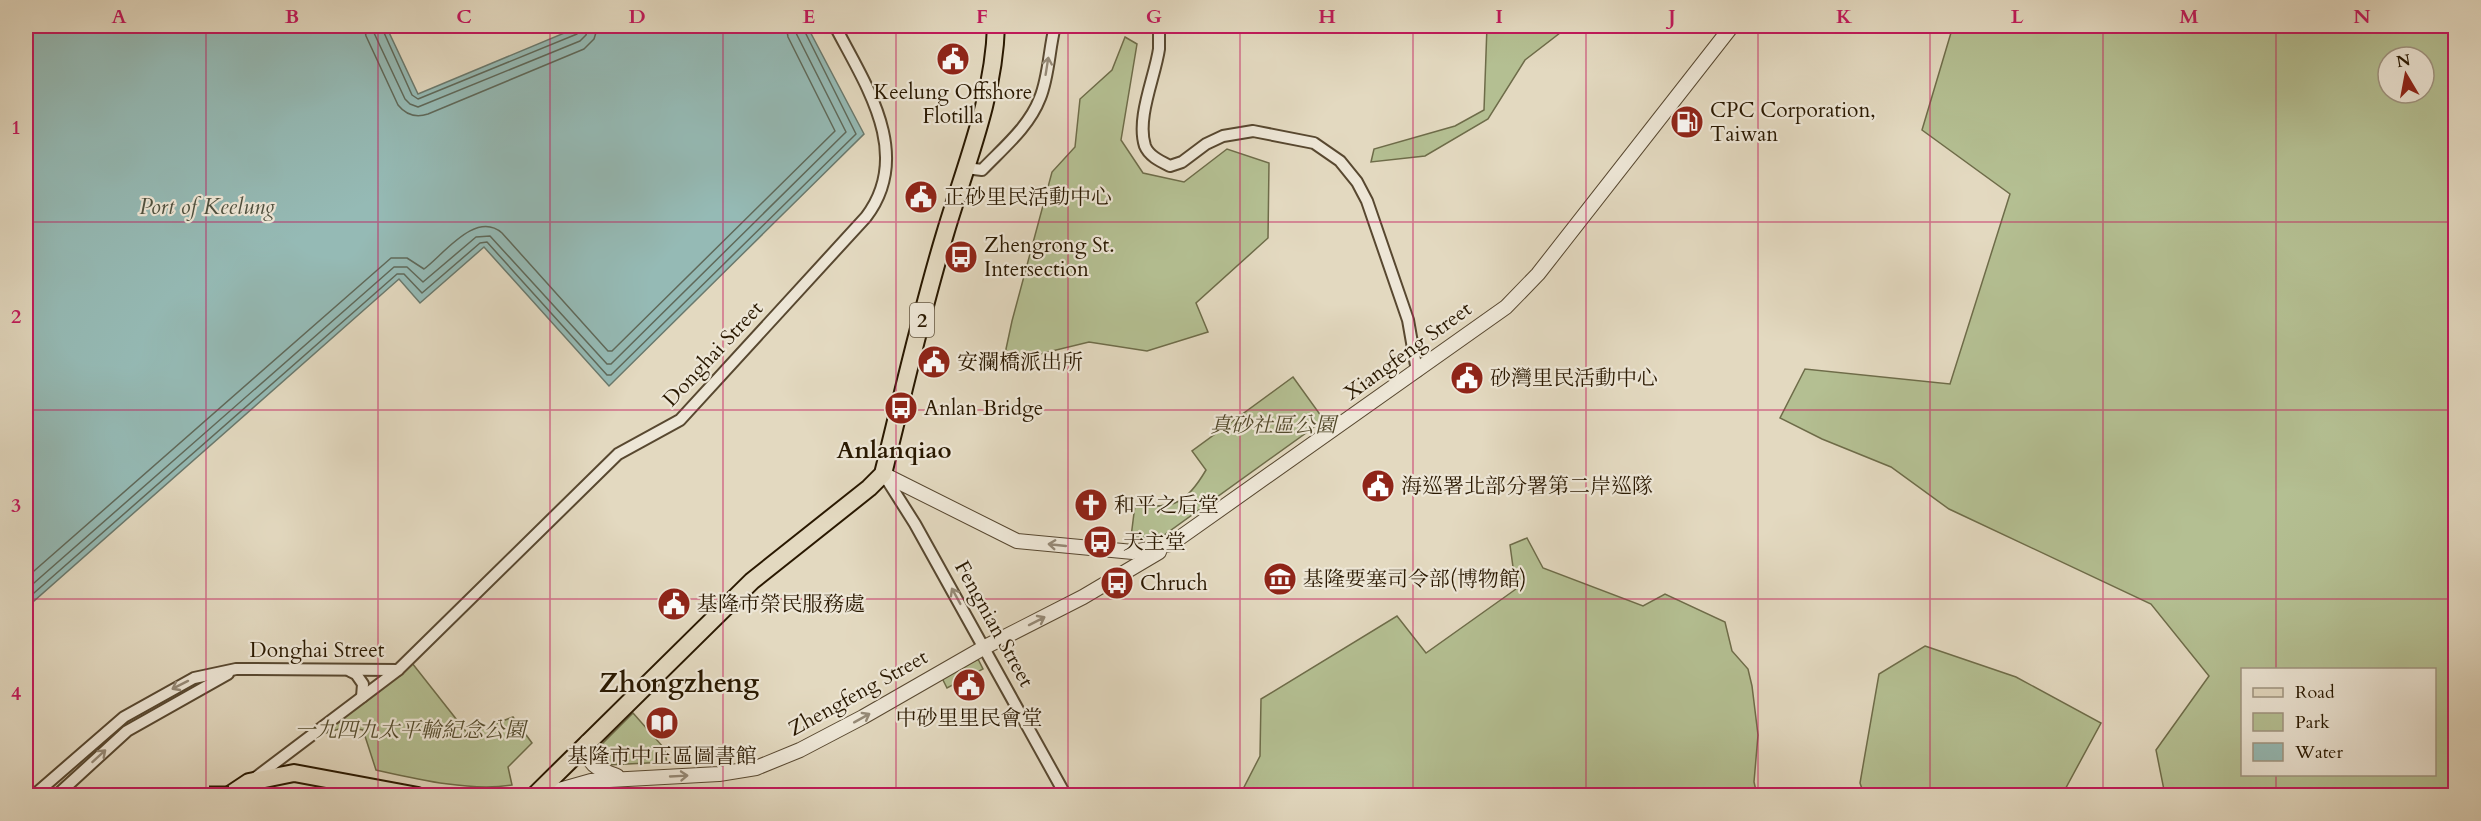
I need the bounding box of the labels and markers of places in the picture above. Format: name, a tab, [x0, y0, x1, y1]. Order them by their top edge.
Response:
public building icon: Keelung Offshore Flotilla	[935, 41, 971, 77]
place label: Keelung Offshore Flotilla	[874, 78, 1032, 131]
place label: CPC Corporation, Taiwan	[1710, 96, 1876, 149]
fuel station icon: CPC Corporation, Taiwan	[1669, 104, 1705, 140]
public building icon: 正砂里民活動中心	[903, 179, 939, 215]
place label: 正砂里民活動中心	[944, 183, 1112, 212]
place label: Zhengrong St. Intersection	[984, 231, 1115, 284]
bus stop icon: Zhengrong St. Intersection	[943, 239, 979, 275]
public building icon: 安瀾橋派出所	[916, 344, 952, 380]
place label: 安瀾橋派出所	[957, 348, 1083, 377]
public building icon: 砂灣里民活動中心	[1449, 360, 1485, 396]
place label: 砂灣里民活動中心	[1490, 364, 1658, 393]
bus stop icon: Anlan Bridge	[883, 390, 919, 426]
place label: Anlan Bridge	[924, 394, 1043, 423]
public building icon: 海巡署北部分署第二岸巡隊	[1360, 468, 1396, 504]
place label: 海巡署北部分署第二岸巡隊	[1401, 472, 1653, 501]
church icon: 和平之后堂	[1073, 487, 1109, 523]
place label: 和平之后堂	[1114, 491, 1219, 520]
bus stop icon: 天主堂	[1082, 524, 1118, 560]
place label: 天主堂	[1123, 528, 1186, 557]
museum icon: 基隆要塞司令部(博物館)	[1262, 561, 1298, 597]
bus stop icon: Chruch	[1099, 565, 1135, 601]
place label: 基隆要塞司令部(博物館)	[1303, 565, 1526, 594]
place label: Chruch	[1140, 569, 1208, 598]
public building icon: 基隆市榮民服務處	[656, 586, 692, 622]
place label: 基隆市榮民服務處	[697, 590, 865, 619]
public building icon: 中砂里里民會堂	[951, 667, 987, 703]
place label: 中砂里里民會堂	[896, 704, 1043, 733]
library icon: 基隆市中正區圖書館	[644, 705, 680, 741]
place label: 基隆市中正區圖書館	[568, 742, 757, 771]

